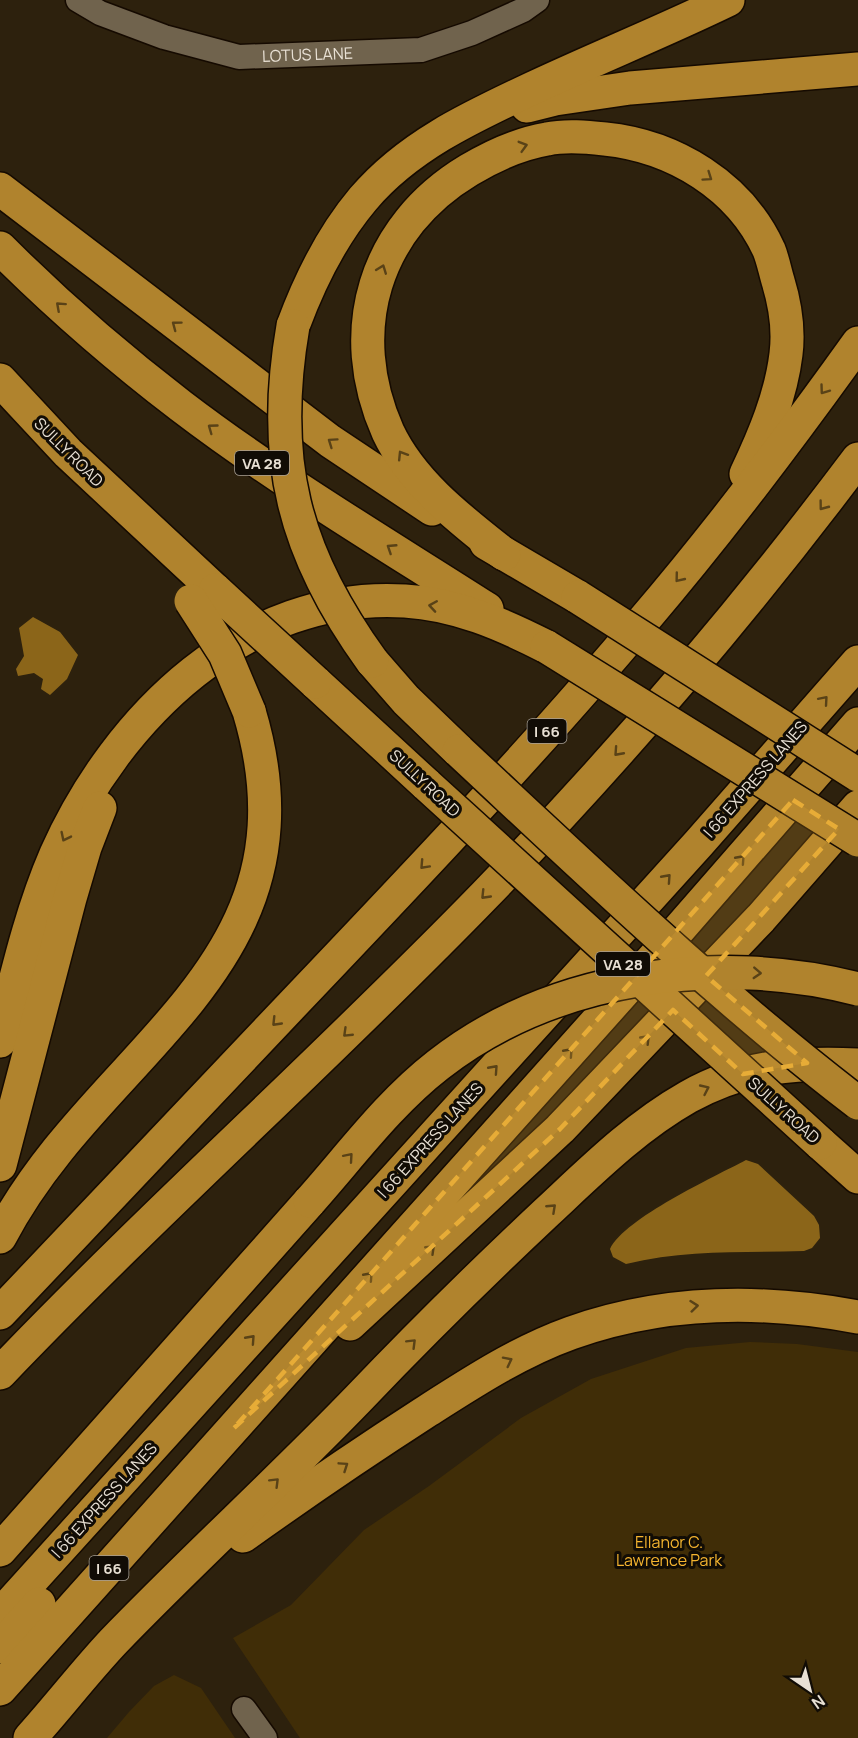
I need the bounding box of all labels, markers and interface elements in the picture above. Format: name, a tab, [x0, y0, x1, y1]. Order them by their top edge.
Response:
street label: LOTUS LANE	[262, 42, 353, 67]
one-way arrow	[518, 140, 528, 153]
one-way arrow	[702, 170, 713, 181]
one-way arrow	[375, 265, 387, 276]
one-way arrow	[56, 302, 67, 313]
one-way arrow	[172, 321, 183, 332]
one-way arrow	[820, 384, 831, 395]
street label: SULLY ROAD	[30, 413, 109, 492]
one-way arrow	[207, 424, 218, 435]
one-way arrow	[327, 438, 338, 449]
road number: VA 28	[235, 451, 289, 475]
one-way arrow	[398, 451, 410, 461]
one-way arrow	[819, 499, 830, 510]
one-way arrow	[387, 544, 398, 555]
one-way arrow	[675, 571, 686, 582]
one-way arrow	[429, 600, 438, 612]
one-way arrow	[817, 697, 828, 707]
street label: I 66 EXPRESS LANES	[698, 716, 812, 842]
road number: I 66	[528, 719, 566, 743]
street label: SULLY ROAD	[385, 744, 465, 822]
one-way arrow	[614, 745, 625, 756]
one-way arrow	[60, 830, 72, 841]
one-way arrow	[734, 856, 745, 866]
one-way arrow	[420, 858, 431, 869]
one-way arrow	[660, 874, 671, 884]
one-way arrow	[481, 889, 492, 899]
road number: VA 28	[596, 952, 650, 976]
one-way arrow	[753, 966, 762, 979]
one-way arrow	[272, 1015, 283, 1025]
one-way arrow	[343, 1025, 354, 1036]
one-way arrow	[639, 1036, 650, 1046]
one-way arrow	[562, 1048, 573, 1059]
one-way arrow	[487, 1065, 498, 1076]
street label: SULLY ROAD	[743, 1072, 825, 1148]
street label: I 66 EXPRESS LANES	[372, 1077, 488, 1202]
one-way arrow	[699, 1084, 710, 1096]
one-way arrow	[342, 1153, 353, 1164]
one-way arrow	[545, 1204, 555, 1215]
one-way arrow	[424, 1245, 435, 1256]
one-way arrow	[362, 1272, 373, 1282]
one-way arrow	[689, 1301, 698, 1313]
one-way arrow	[244, 1335, 255, 1345]
one-way arrow	[404, 1340, 415, 1351]
one-way arrow	[502, 1357, 513, 1369]
street label: I 66 EXPRESS LANES	[46, 1437, 162, 1562]
one-way arrow	[337, 1462, 348, 1473]
one-way arrow	[267, 1479, 278, 1490]
park label: Ellanor C. Lawrence Park	[616, 1531, 723, 1571]
road number: I 66	[90, 1556, 128, 1580]
north arrow	[780, 1660, 840, 1720]
text: N	[808, 1690, 830, 1715]

